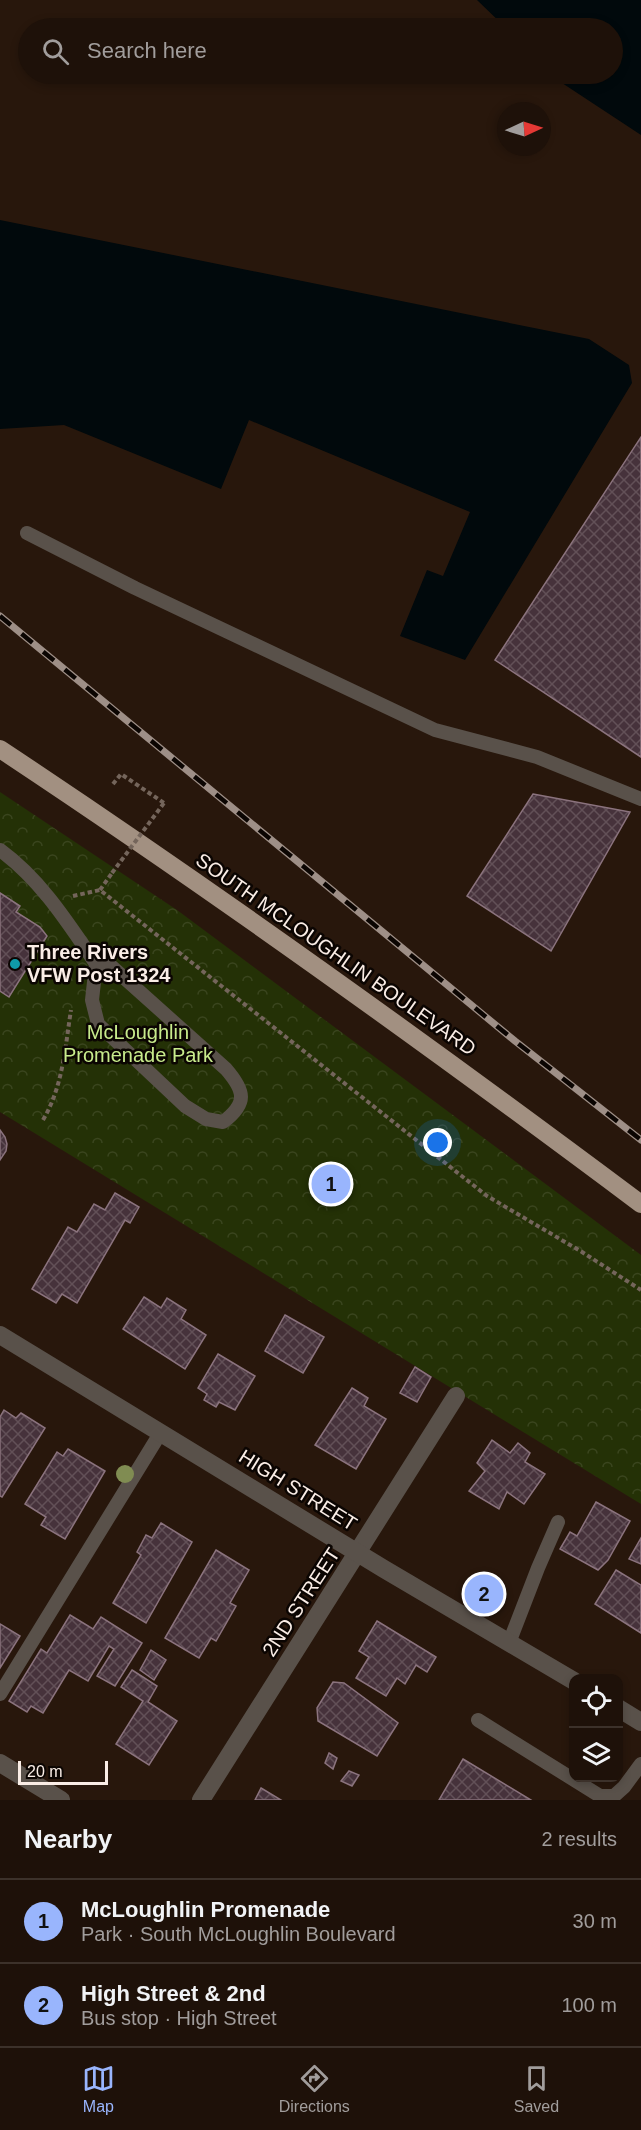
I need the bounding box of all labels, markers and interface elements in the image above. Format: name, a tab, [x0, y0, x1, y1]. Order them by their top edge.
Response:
search box	[18, 18, 623, 84]
icon: search	[39, 35, 72, 68]
text: Search here	[87, 38, 207, 63]
north arrow	[497, 102, 551, 156]
street label: SOUTH MCLOUGHLIN BOULEVARD	[192, 849, 480, 1059]
place label: Three Rivers VFW Post 1324	[27, 941, 171, 986]
marker: Three Rivers VFW Post 1324	[8, 957, 22, 971]
park label: McLoughlin Promenade Park	[63, 1021, 214, 1066]
your location	[423, 1128, 452, 1157]
pin: 1	[312, 1162, 350, 1206]
street label: HIGH STREET	[235, 1445, 361, 1535]
street label: 2ND STREET	[258, 1544, 344, 1660]
pin: 2	[464, 1572, 504, 1616]
map controls	[569, 1674, 623, 1782]
button: locate	[569, 1674, 623, 1728]
button: layers	[569, 1728, 623, 1782]
scale bar	[18, 1758, 108, 1786]
text: 20 m	[27, 1763, 63, 1780]
text: Nearby	[24, 1824, 112, 1854]
text: 2 results	[541, 1828, 617, 1850]
text: McLoughlin Promenade	[81, 1897, 330, 1922]
text: 1	[38, 1910, 49, 1932]
text: 30 m	[573, 1910, 617, 1932]
text: Park · South McLoughlin Boulevard	[81, 1923, 396, 1945]
text: High Street & 2nd	[81, 1981, 266, 2006]
text: 2	[38, 1994, 49, 2016]
text: 100 m	[561, 1994, 617, 2016]
text: Bus stop · High Street	[81, 2007, 277, 2029]
tab: Map	[82, 2062, 115, 2116]
tab: Directions	[279, 2062, 350, 2116]
tab: Saved	[514, 2062, 559, 2116]

